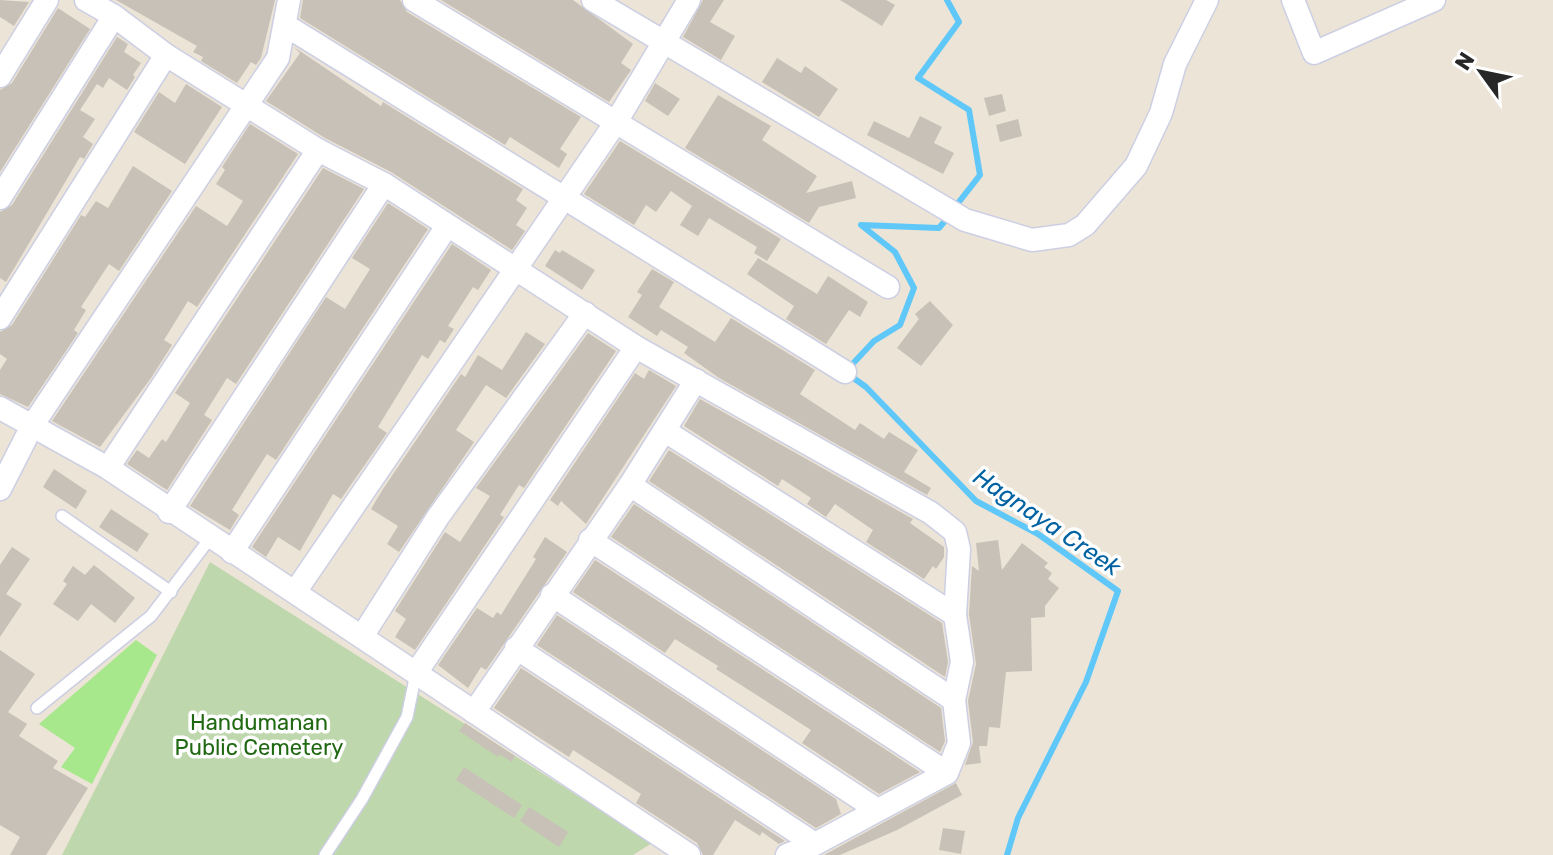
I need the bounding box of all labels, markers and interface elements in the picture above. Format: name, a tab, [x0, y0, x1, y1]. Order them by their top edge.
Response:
north arrow	[1441, 32, 1521, 112]
text: N	[1449, 47, 1480, 75]
water label: Hagnaya Creek	[968, 462, 1126, 582]
park label: Handumanan Public Cemetery	[175, 709, 343, 761]

